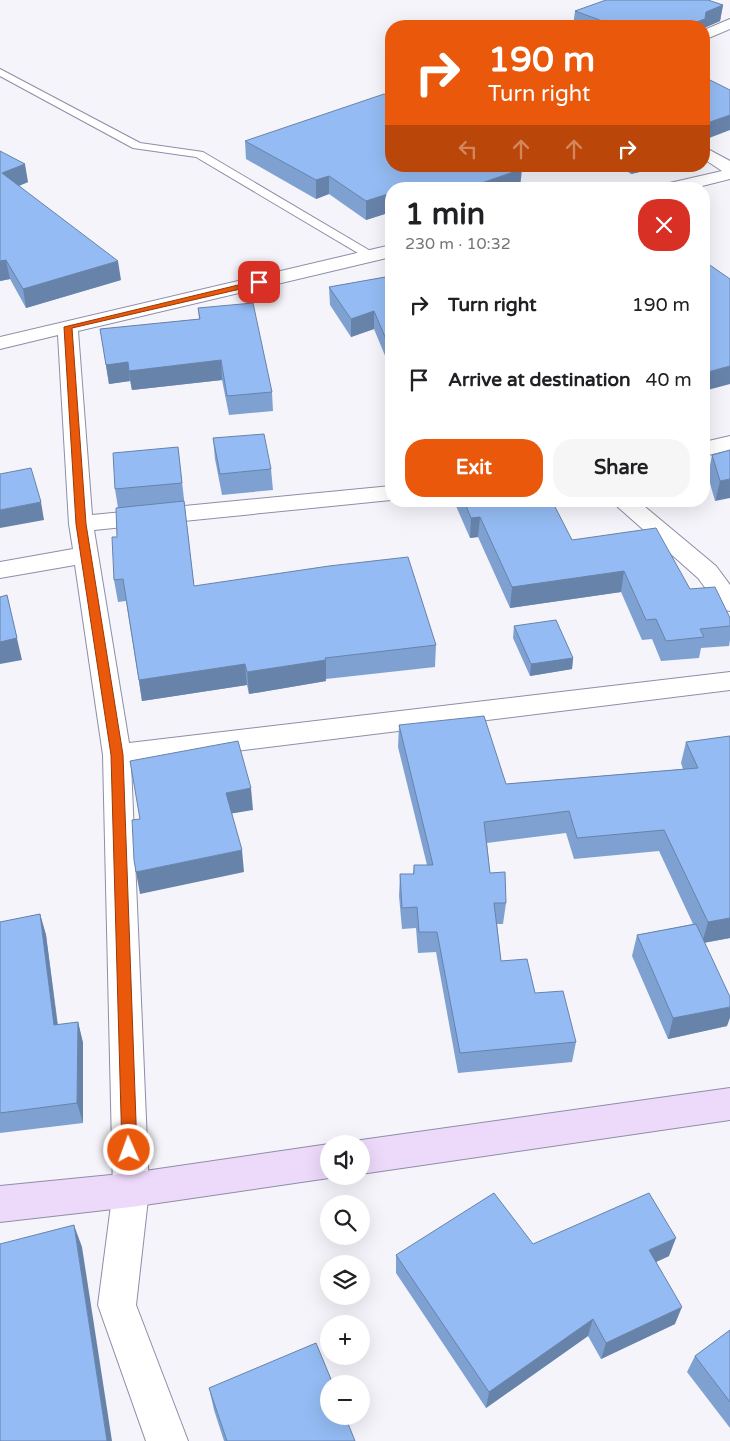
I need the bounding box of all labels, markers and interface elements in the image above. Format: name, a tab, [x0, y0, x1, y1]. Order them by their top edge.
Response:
text: 190 m	[488, 39, 595, 81]
icon: right	[405, 40, 470, 105]
text: Turn right	[488, 81, 590, 107]
icon: left	[454, 135, 482, 163]
icon: ahead	[507, 135, 535, 163]
icon: ahead	[560, 135, 588, 163]
icon: right	[613, 135, 641, 163]
text: 1 min	[405, 196, 485, 233]
button: close	[638, 199, 690, 251]
text: 230 m · 10:32	[405, 234, 511, 254]
pin	[238, 261, 280, 303]
icon: arrive	[245, 268, 273, 296]
icon: right	[405, 291, 433, 319]
text: Turn right	[448, 294, 536, 316]
text: 190 m	[632, 294, 690, 316]
icon: arrive	[405, 366, 433, 394]
text: Arrive at destination	[448, 369, 631, 391]
text: 40 m	[646, 369, 692, 391]
button: Exit	[405, 439, 543, 497]
button: Share	[553, 439, 690, 497]
position arrow	[102, 1123, 154, 1175]
map controls	[320, 1135, 370, 1425]
button: sound	[320, 1135, 370, 1185]
button: search	[320, 1195, 370, 1245]
button: layers	[320, 1255, 370, 1305]
button: +	[320, 1315, 370, 1365]
button: −	[320, 1375, 370, 1425]

